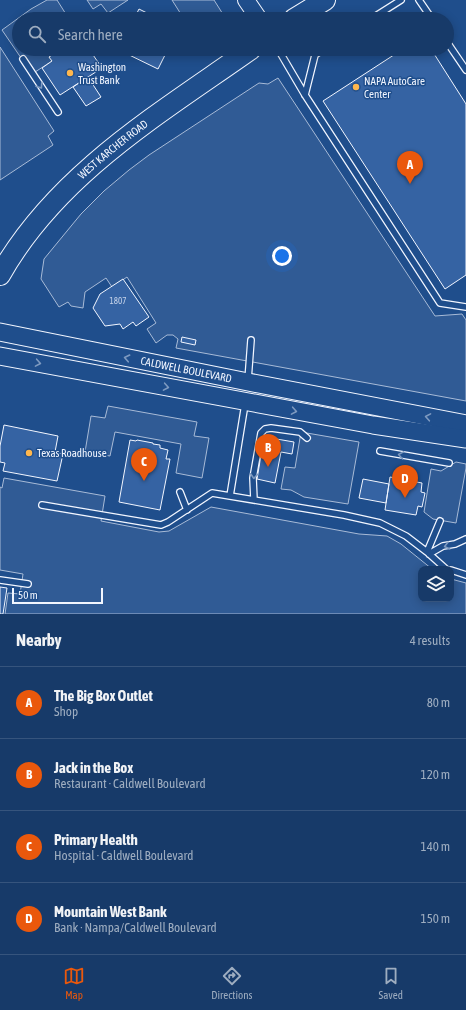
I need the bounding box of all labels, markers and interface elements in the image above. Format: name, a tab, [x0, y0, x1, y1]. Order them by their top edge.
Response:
search box	[12, 12, 454, 56]
icon: search	[26, 23, 48, 45]
text: Search here	[58, 26, 123, 43]
place label: Washington Trust Bank	[78, 61, 126, 86]
marker: Washington Trust Bank	[65, 68, 75, 78]
place label: NAPA AutoCare Center	[364, 75, 425, 100]
one-way arrow	[35, 81, 42, 88]
marker: NAPA AutoCare Center	[351, 82, 361, 92]
street label: WEST KARCHER ROAD	[76, 117, 150, 181]
pin: A	[397, 151, 423, 184]
your location	[272, 246, 292, 266]
house number: 1807	[110, 296, 126, 306]
one-way arrow	[124, 354, 130, 362]
street label: CALDWELL BOULEVARD	[140, 355, 233, 385]
one-way arrow	[35, 358, 41, 367]
one-way arrow	[163, 382, 169, 391]
one-way arrow	[291, 406, 297, 414]
one-way arrow	[425, 413, 431, 421]
pin: B	[255, 434, 281, 467]
place label: Texas Roadhouse	[37, 447, 107, 459]
marker: Texas Roadhouse	[24, 448, 34, 458]
pin: C	[131, 448, 157, 481]
one-way arrow	[398, 451, 404, 460]
pin: D	[392, 465, 418, 498]
one-way arrow	[249, 473, 258, 480]
one-way arrow	[444, 541, 451, 549]
map controls	[418, 566, 454, 602]
button: layers	[418, 566, 454, 602]
scale bar	[12, 586, 103, 605]
text: 50 m	[18, 589, 38, 601]
text: Nearby	[16, 630, 62, 650]
text: 4 results	[410, 633, 450, 648]
text: The Big Box Outlet	[54, 687, 153, 704]
text: A	[26, 695, 32, 710]
text: 80 m	[427, 695, 450, 710]
text: Shop	[54, 704, 78, 719]
text: Jack in the Box	[54, 759, 133, 776]
text: B	[26, 767, 32, 782]
text: 120 m	[421, 767, 450, 782]
text: Restaurant · Caldwell Boulevard	[54, 776, 206, 791]
text: Primary Health	[54, 831, 138, 848]
text: C	[26, 839, 32, 854]
text: 140 m	[421, 839, 450, 854]
text: Hospital · Caldwell Boulevard	[54, 848, 193, 863]
text: Mountain West Bank	[54, 903, 167, 920]
text: D	[25, 911, 33, 926]
text: 150 m	[421, 911, 450, 926]
text: Bank · Nampa/Caldwell Boulevard	[54, 920, 217, 935]
tab: Map	[63, 965, 85, 1001]
tab: Directions	[211, 965, 252, 1001]
tab: Saved	[379, 965, 403, 1001]

